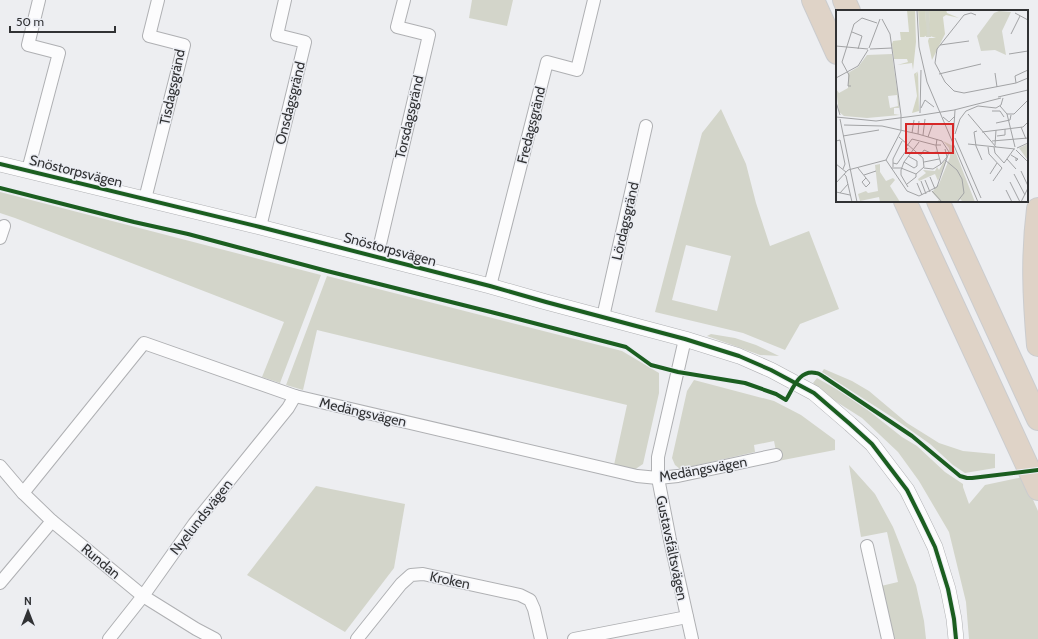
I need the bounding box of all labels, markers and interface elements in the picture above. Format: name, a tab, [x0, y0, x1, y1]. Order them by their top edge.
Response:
scale bar	[10, 8, 115, 34]
inset map	[836, 10, 1028, 202]
text: 50 m	[16, 14, 44, 29]
street label: Tisdagsgränd	[155, 47, 189, 127]
street label: Onsdagsgränd	[271, 59, 309, 147]
street label: Torsdagsgränd	[391, 73, 427, 161]
street label: Fredagsgränd	[513, 85, 549, 165]
street label: Snöstorpsvägen	[28, 151, 125, 191]
street label: Lördagsgränd	[607, 180, 643, 262]
street label: Snöstorpsvägen	[342, 228, 439, 270]
street label: Medängsvägen	[318, 393, 409, 431]
street label: Medängsvägen	[658, 452, 749, 486]
street label: Nyelundsvägen	[166, 475, 236, 559]
street label: Gustavsfältsvägen	[652, 494, 692, 602]
street label: Rundan	[78, 539, 124, 583]
street label: Kroken	[428, 567, 472, 593]
north arrow	[8, 591, 48, 631]
text: N	[24, 594, 32, 608]

